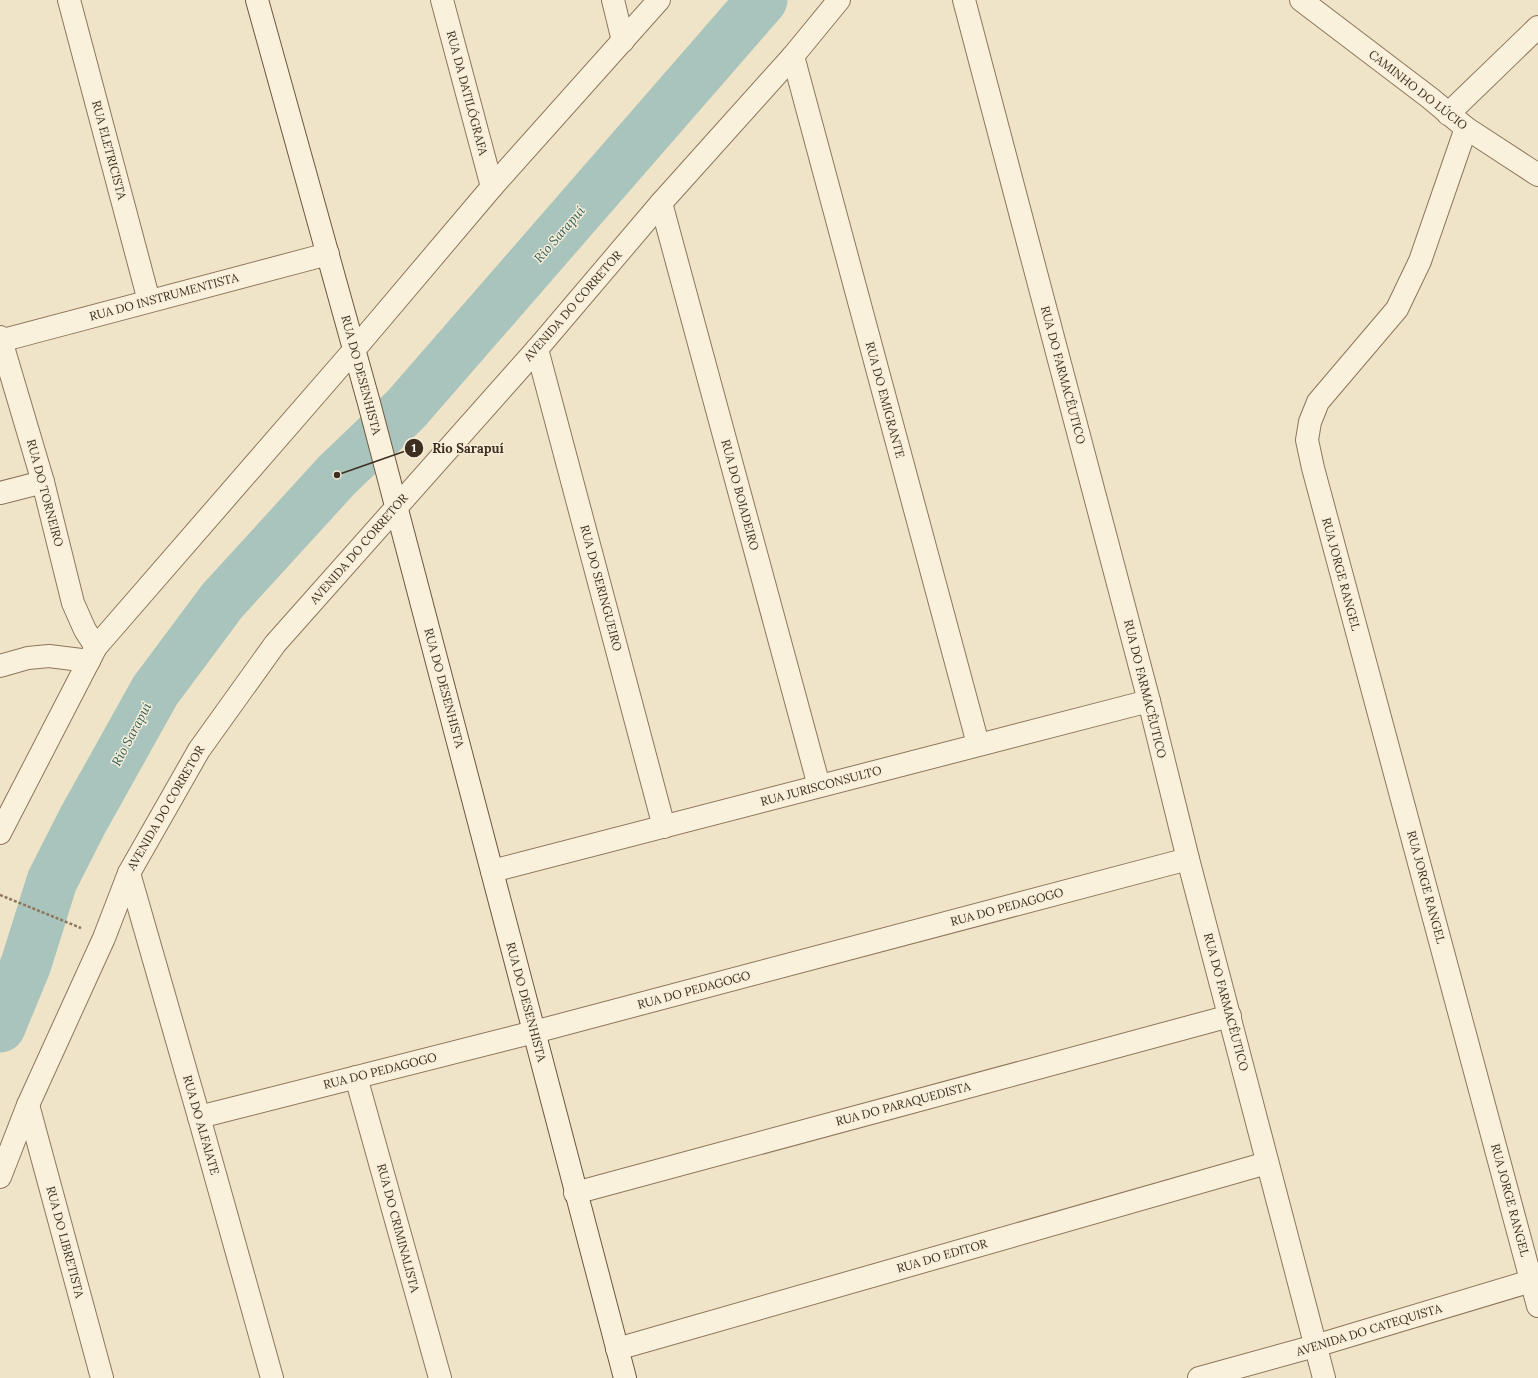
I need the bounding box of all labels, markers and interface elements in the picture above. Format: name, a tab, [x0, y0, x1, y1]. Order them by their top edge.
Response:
street label: RUA DA DATILÓGRAFA	[444, 29, 491, 157]
street label: CAMINHO DO LÚCIO	[1366, 46, 1471, 133]
street label: RUA ELETRICISTA	[89, 99, 130, 202]
water label: Rio Sarapuí	[530, 202, 589, 266]
street label: AVENIDA DO CORRETOR	[520, 247, 625, 365]
street label: RUA DO INSTRUMENTISTA	[88, 269, 240, 324]
street label: RUA DO FARMACÊUTICO	[1038, 304, 1089, 446]
street label: RUA DO DESENHISTA	[338, 313, 385, 437]
street label: RUA DO EMIGRANTE	[863, 340, 908, 460]
callout: Rio Sarapuí	[404, 435, 512, 460]
street label: RUA DO TORNEIRO	[24, 437, 67, 548]
street label: RUA DO BOIADEIRO	[718, 438, 763, 552]
text: 1	[412, 440, 417, 455]
text: Rio Sarapuí	[432, 440, 504, 457]
street label: AVENIDA DO CORRETOR	[306, 490, 411, 608]
street label: RUA JORGE RANGEL	[1319, 516, 1364, 632]
street label: RUA DO SERINGUEIRO	[577, 523, 626, 653]
street label: RUA DO FARMACÊUTICO	[1121, 618, 1170, 760]
street label: RUA DO DESENHISTA	[421, 626, 468, 750]
water label: Rio Sarapuí	[108, 699, 156, 769]
street label: AVENIDA DO CORRETOR	[123, 742, 208, 874]
street label: RUA JURISCONSULTO	[759, 762, 883, 809]
street label: RUA JORGE RANGEL	[1404, 829, 1449, 945]
street label: RUA DO PEDAGOGO	[949, 884, 1065, 929]
street label: RUA DO FARMACÊUTICO	[1201, 931, 1252, 1073]
street label: RUA DO DESENHISTA	[503, 940, 550, 1064]
street label: RUA DO PEDAGOGO	[636, 967, 752, 1012]
street label: RUA DO PEDAGOGO	[322, 1049, 438, 1092]
street label: RUA DO ALFAIATE	[180, 1073, 223, 1176]
street label: RUA DO PARAQUEDISTA	[834, 1078, 972, 1129]
street label: RUA JORGE RANGEL	[1488, 1142, 1533, 1258]
street label: RUA DO CRIMINALISTA	[374, 1162, 423, 1294]
street label: RUA DO LIBRETISTA	[43, 1184, 88, 1300]
street label: RUA DO EDITOR	[895, 1235, 989, 1276]
street label: AVENIDA DO CATEQUISTA	[1293, 1300, 1444, 1359]

